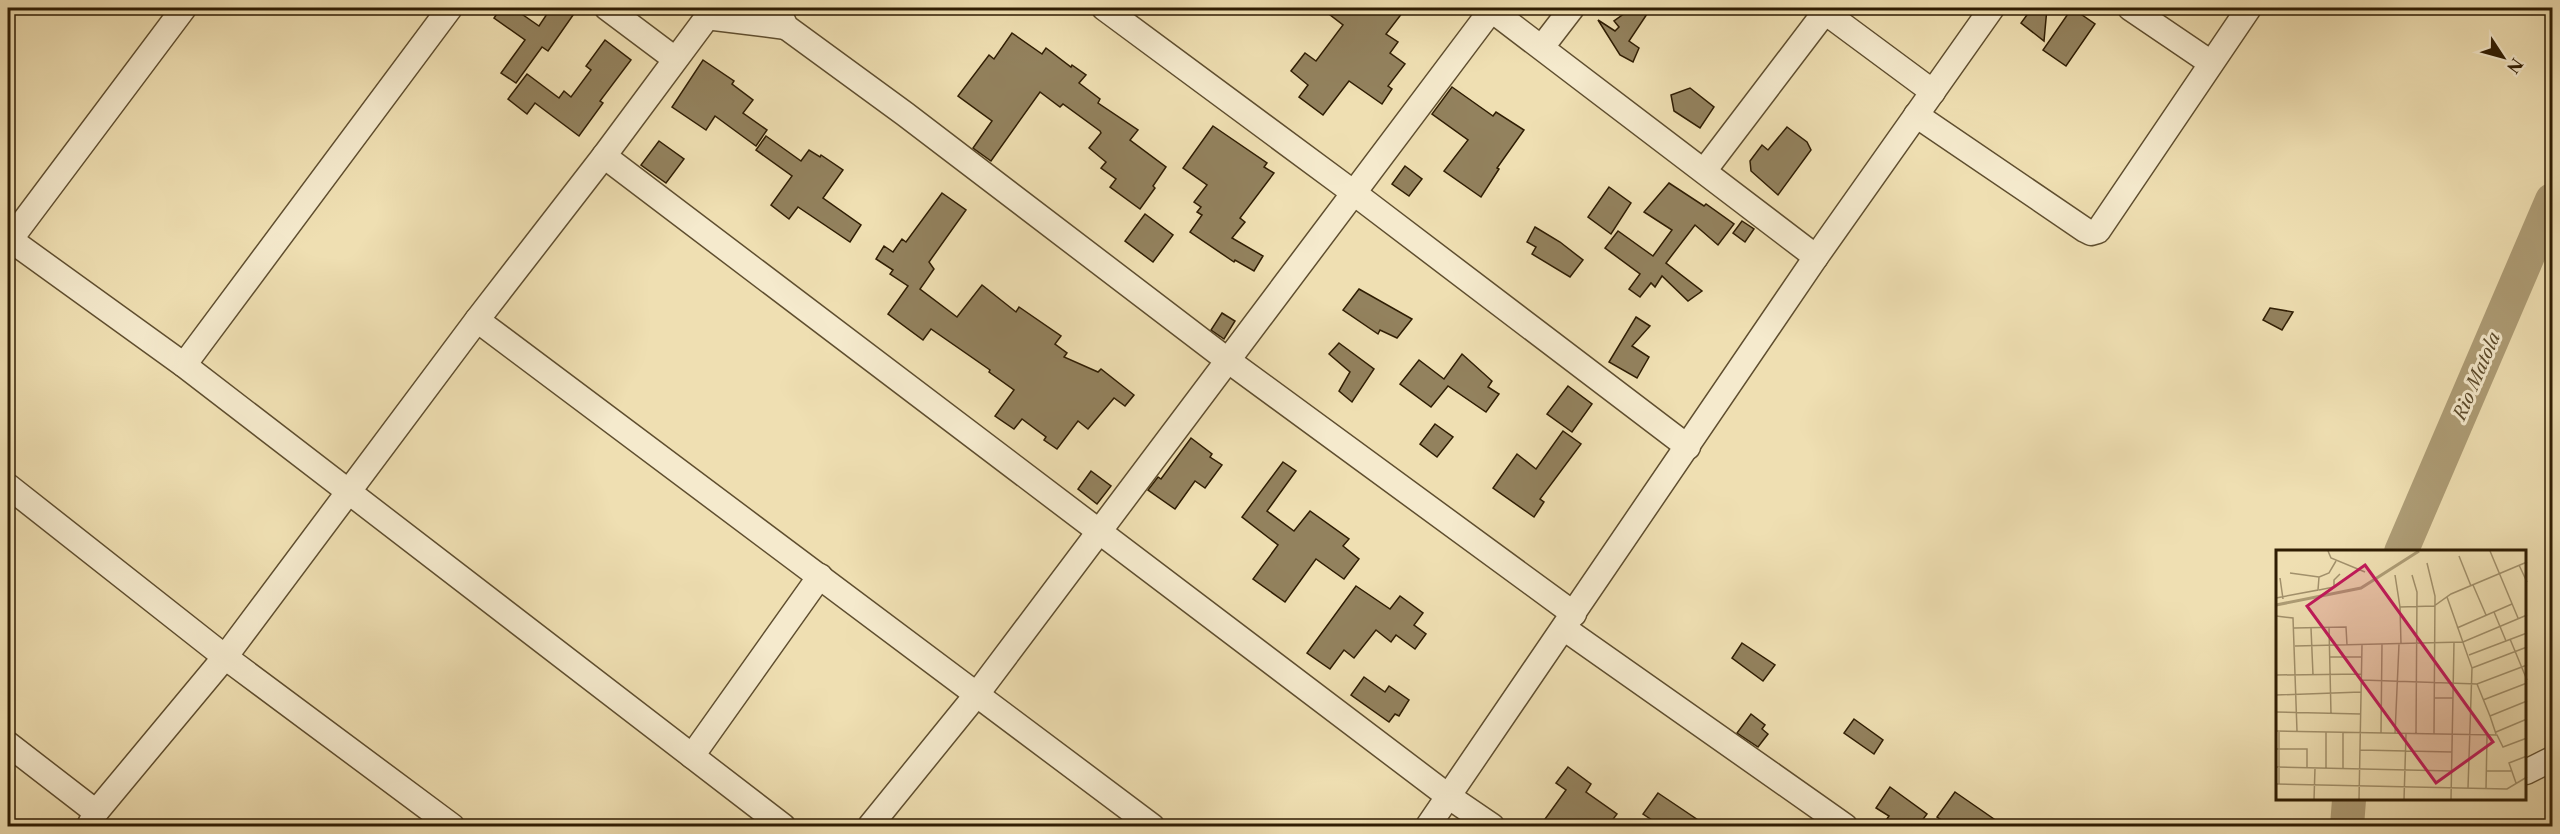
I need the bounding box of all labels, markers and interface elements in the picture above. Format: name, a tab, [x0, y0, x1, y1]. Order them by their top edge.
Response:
north arrow	[2473, 27, 2533, 87]
text: N	[2503, 54, 2527, 77]
water label: Rio Matola	[2448, 328, 2505, 425]
inset map	[2276, 550, 2527, 801]

